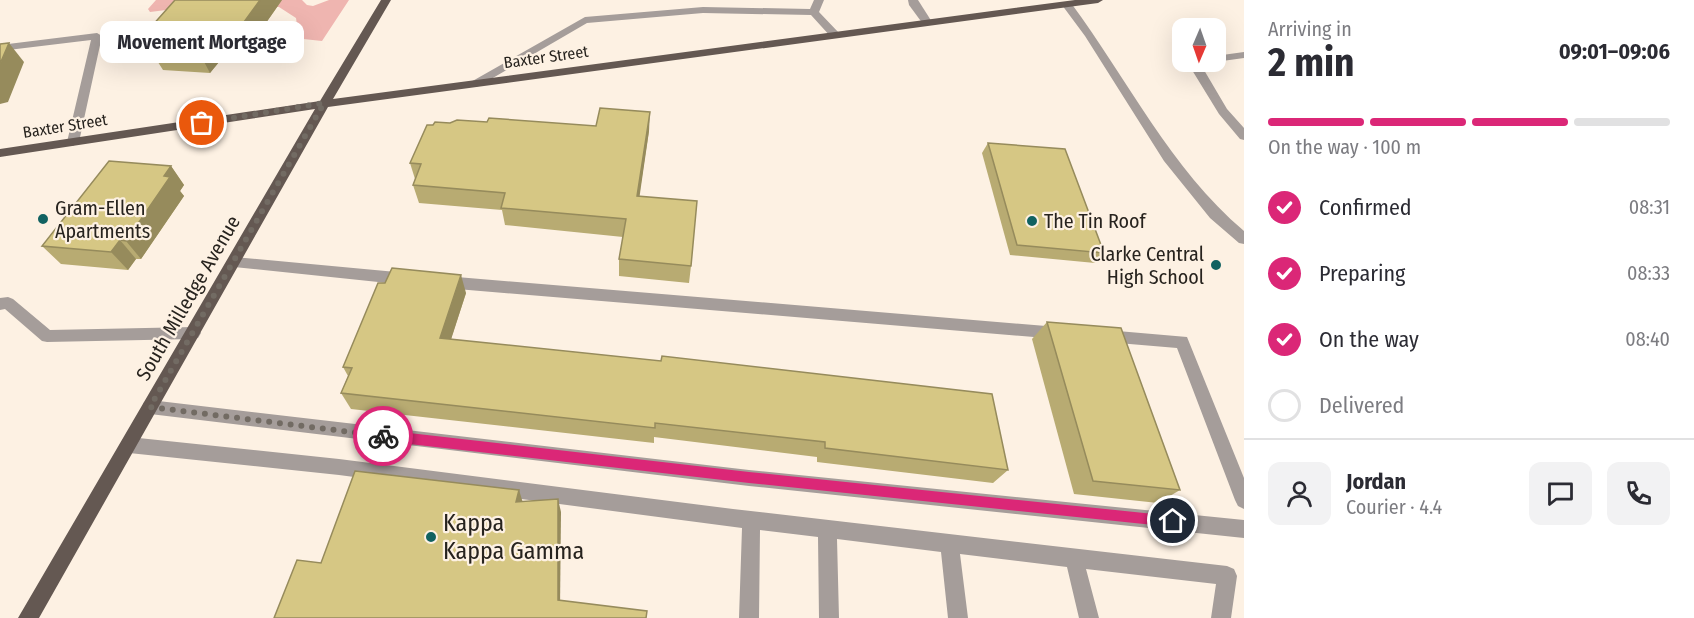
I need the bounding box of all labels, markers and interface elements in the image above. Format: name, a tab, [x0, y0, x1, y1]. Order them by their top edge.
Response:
text: Arriving in	[1268, 17, 1352, 41]
north arrow	[1172, 18, 1226, 72]
map controls	[1172, 18, 1226, 72]
callout: Movement Mortgage	[100, 21, 304, 63]
text: Movement Mortgage	[117, 30, 287, 54]
text: 09:01–09:06	[1559, 38, 1670, 65]
text: 2 min	[1268, 40, 1354, 86]
street label: Baxter Street	[502, 42, 590, 72]
pin	[176, 97, 227, 148]
icon: bag	[185, 106, 218, 139]
street label: Baxter Street	[21, 110, 109, 142]
text: On the way · 100 m	[1268, 135, 1421, 159]
icon: check	[1268, 191, 1301, 224]
text: Confirmed	[1319, 194, 1412, 221]
text: 08:31	[1629, 195, 1670, 219]
place label: Gram-Ellen Apartments	[55, 196, 150, 243]
place label: The Tin Roof	[1044, 209, 1148, 233]
street label: South Milledge Avenue	[131, 211, 245, 385]
marker: Gram-Ellen Apartments	[36, 212, 50, 226]
marker: The Tin Roof	[1025, 214, 1039, 228]
place label: Clarke Central High School	[1090, 242, 1204, 289]
icon: check	[1268, 257, 1301, 290]
marker: Clarke Central High School	[1209, 258, 1223, 272]
text: Preparing	[1319, 260, 1405, 287]
text: 08:33	[1627, 261, 1670, 285]
icon: check	[1268, 323, 1301, 356]
text: On the way	[1319, 326, 1419, 353]
text: 08:40	[1625, 327, 1670, 351]
text: Delivered	[1319, 392, 1404, 419]
courier	[353, 406, 413, 466]
icon: bike	[367, 420, 400, 453]
button: person	[1268, 462, 1331, 525]
button: chat	[1529, 462, 1592, 525]
button: phone	[1607, 462, 1670, 525]
text: Jordan	[1346, 468, 1406, 495]
pin	[1147, 495, 1198, 546]
text: Courier · 4.4	[1346, 495, 1442, 519]
icon: home	[1156, 504, 1189, 537]
place label: Kappa Kappa Gamma	[443, 509, 584, 565]
marker: Kappa Kappa Gamma	[424, 530, 438, 544]

